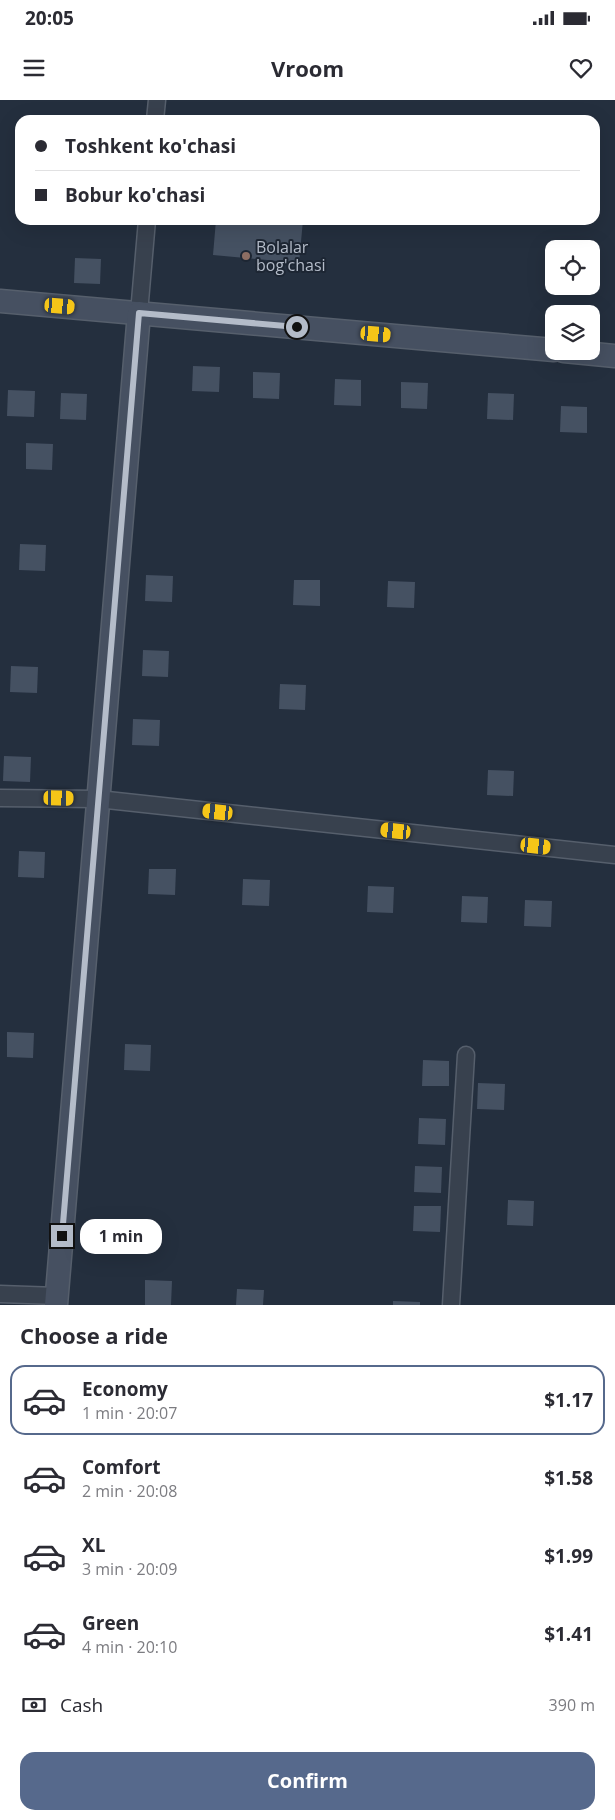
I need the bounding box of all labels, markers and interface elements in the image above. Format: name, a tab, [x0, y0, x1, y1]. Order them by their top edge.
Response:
text: 20:05	[25, 5, 74, 31]
text: Vroom	[271, 53, 344, 83]
icon: menu	[20, 54, 48, 82]
icon: heart	[567, 54, 595, 82]
text: Toshkent ko'chasi	[65, 133, 236, 159]
text: Bobur ko'chasi	[65, 182, 205, 208]
place label: Bolalar bog'chasi	[256, 236, 326, 276]
map controls	[545, 240, 600, 360]
button: locate	[545, 240, 600, 295]
marker: Bolalar bog'chasi	[240, 250, 252, 262]
car	[44, 297, 75, 315]
button: layers	[545, 305, 600, 360]
route start	[286, 316, 308, 338]
car	[360, 325, 391, 343]
car	[43, 790, 74, 806]
car	[202, 803, 233, 821]
car	[380, 822, 411, 840]
car	[520, 837, 551, 855]
callout: 1 min	[80, 1218, 162, 1254]
route end	[51, 1225, 73, 1247]
text: 1 min	[99, 1225, 143, 1247]
text: Choose a ride	[20, 1320, 168, 1350]
text: Economy	[82, 1376, 168, 1402]
icon: car	[22, 1378, 67, 1423]
text: $1.17	[544, 1387, 593, 1413]
text: 1 min · 20:07	[82, 1402, 177, 1424]
text: Comfort	[82, 1454, 161, 1480]
icon: car	[22, 1456, 67, 1501]
text: $1.58	[544, 1465, 593, 1491]
text: 2 min · 20:08	[82, 1480, 177, 1502]
text: XL	[82, 1532, 105, 1558]
icon: car	[22, 1534, 67, 1579]
text: $1.99	[544, 1543, 593, 1569]
text: 3 min · 20:09	[82, 1558, 177, 1580]
text: Green	[82, 1610, 139, 1636]
icon: car	[22, 1612, 67, 1657]
text: $1.41	[544, 1621, 593, 1647]
text: 4 min · 20:10	[82, 1636, 177, 1658]
icon: cash	[20, 1691, 48, 1719]
text: Cash	[60, 1692, 103, 1718]
text: 390 m	[549, 1694, 595, 1716]
button: Confirm	[20, 1752, 595, 1810]

